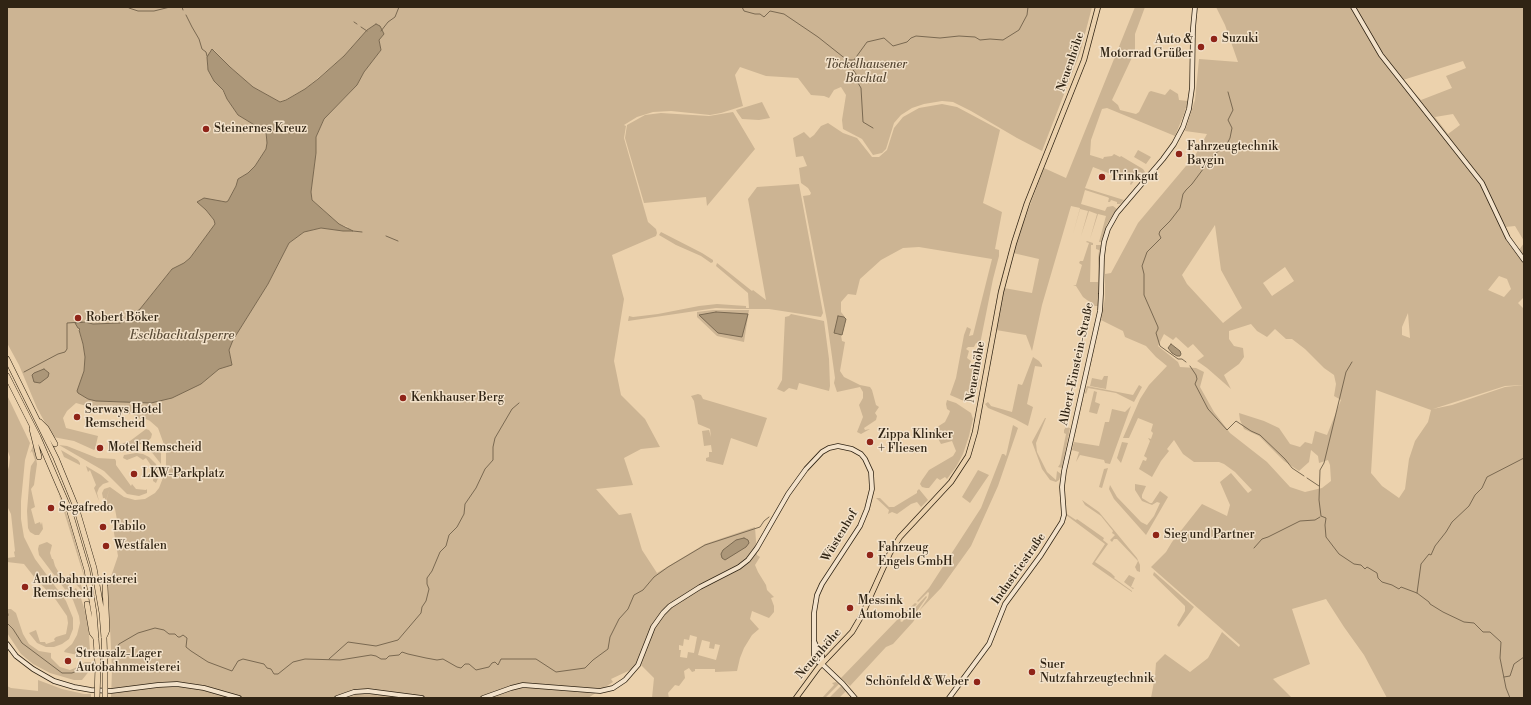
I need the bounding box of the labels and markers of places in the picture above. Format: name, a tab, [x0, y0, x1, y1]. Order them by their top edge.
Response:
place label: Suzuki	[1222, 32, 1259, 46]
place label: Auto & Motorrad Grüßer	[1100, 33, 1193, 61]
marker: Suzuki	[1209, 34, 1219, 44]
marker: Auto & Motorrad Grüßer	[1196, 42, 1206, 52]
place label: Steinernes Kreuz	[214, 122, 307, 136]
marker: Steinernes Kreuz	[201, 124, 211, 134]
place label: Fahrzeugtechnik Baygin	[1187, 140, 1278, 168]
marker: Fahrzeugtechnik Baygin	[1174, 149, 1184, 159]
place label: Trinkgut	[1110, 170, 1159, 184]
marker: Trinkgut	[1097, 172, 1107, 182]
place label: Robert Böker	[86, 311, 159, 325]
marker: Robert Böker	[73, 313, 83, 323]
place label: Kenkhauser Berg	[411, 391, 504, 405]
marker: Kenkhauser Berg	[398, 393, 408, 403]
place label: Serways Hotel Remscheid	[85, 403, 161, 431]
marker: Serways Hotel Remscheid	[72, 412, 82, 422]
place label: Zippa Klinker + Fliesen	[878, 428, 953, 456]
marker: Zippa Klinker + Fliesen	[865, 437, 875, 447]
place label: Motel Remscheid	[108, 441, 201, 455]
marker: Motel Remscheid	[95, 443, 105, 453]
place label: LKW-Parkplatz	[142, 467, 225, 481]
marker: LKW-Parkplatz	[129, 469, 139, 479]
place label: Segafredo	[59, 501, 113, 515]
marker: Segafredo	[46, 503, 56, 513]
place label: Tabilo	[111, 520, 146, 534]
marker: Tabilo	[98, 522, 108, 532]
place label: Sieg und Partner	[1164, 528, 1255, 542]
marker: Sieg und Partner	[1151, 530, 1161, 540]
place label: Westfalen	[114, 539, 167, 553]
marker: Westfalen	[101, 541, 111, 551]
place label: Fahrzeug Engels GmbH	[878, 541, 953, 569]
marker: Fahrzeug Engels GmbH	[865, 550, 875, 560]
place label: Autobahnmeisterei Remscheid	[33, 573, 137, 601]
marker: Autobahnmeisterei Remscheid	[20, 582, 30, 592]
place label: Messink Automobile	[858, 594, 921, 622]
marker: Messink Automobile	[845, 603, 855, 613]
place label: Streusalz-Lager Autobahnmeisterei	[76, 647, 180, 675]
marker: Streusalz-Lager Autobahnmeisterei	[63, 656, 73, 666]
place label: Suer Nutzfahrzeugtechnik	[1040, 658, 1154, 686]
marker: Suer Nutzfahrzeugtechnik	[1027, 667, 1037, 677]
place label: Schönfeld & Weber	[866, 675, 969, 689]
marker: Schönfeld & Weber	[972, 677, 982, 687]

